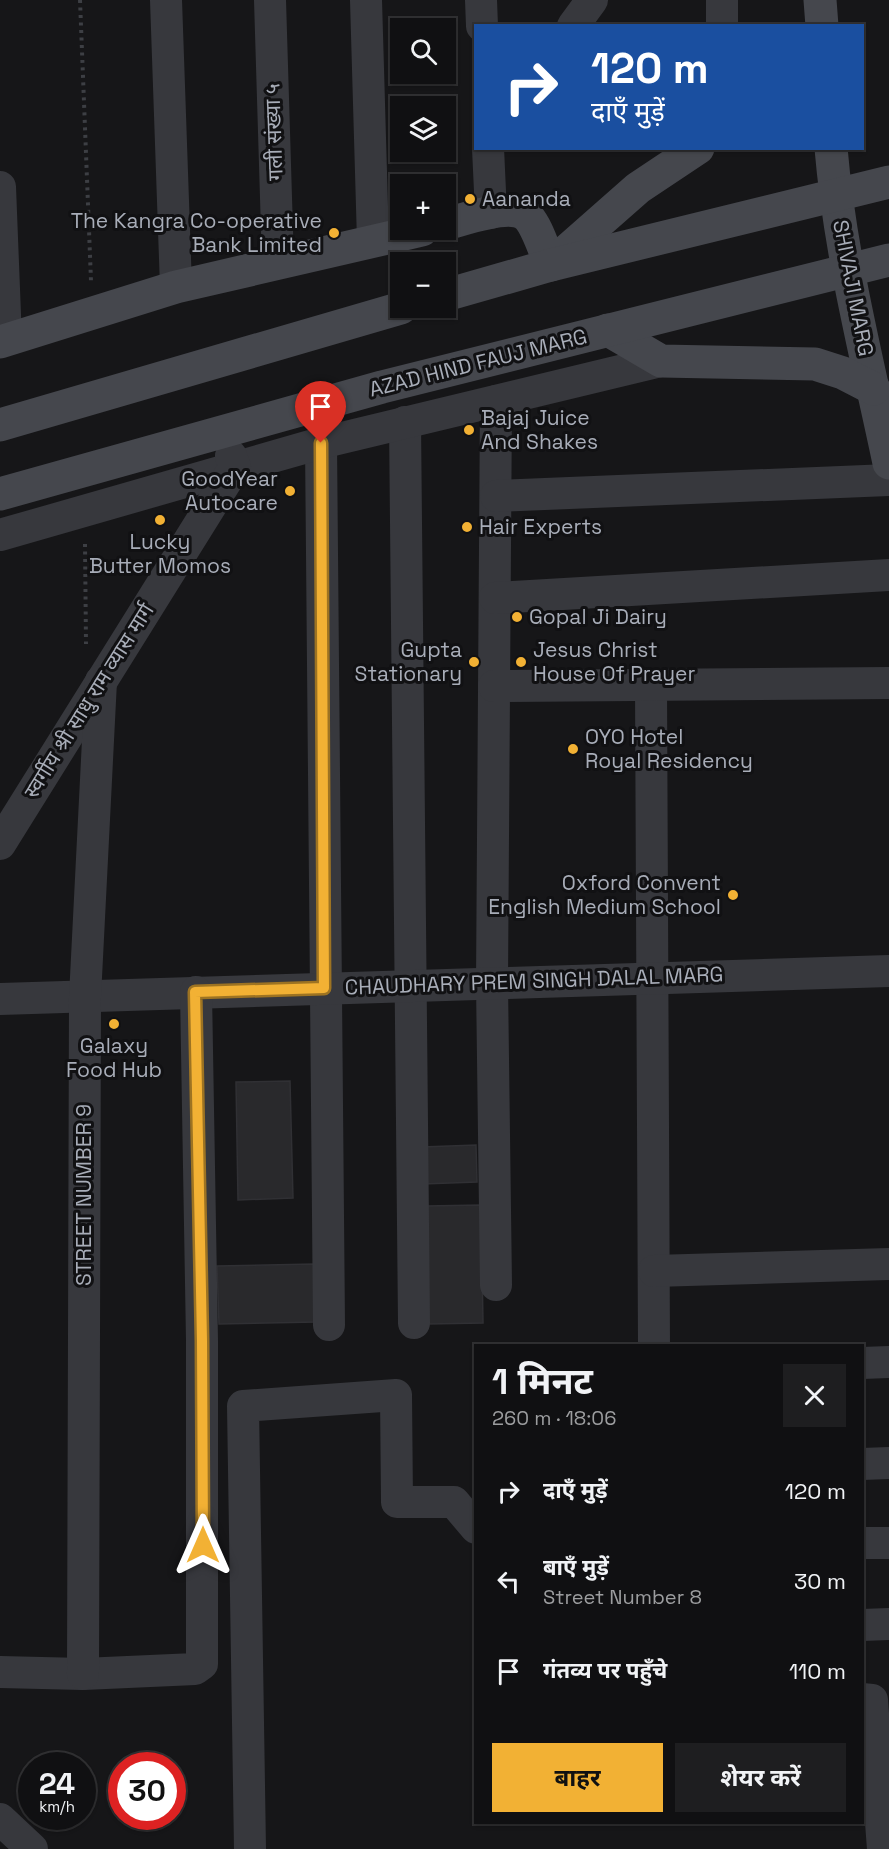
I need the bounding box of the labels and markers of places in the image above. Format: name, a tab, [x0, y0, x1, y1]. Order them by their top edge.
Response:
place label: Aananda	[482, 185, 571, 212]
marker: Aananda	[463, 192, 477, 206]
place label: The Kangra Co-operative Bank Limited	[71, 207, 322, 258]
marker: The Kangra Co-operative Bank Limited	[327, 226, 341, 240]
pin	[295, 381, 346, 443]
place label: Bajaj Juice And Shakes	[481, 404, 598, 455]
marker: Bajaj Juice And Shakes	[462, 423, 476, 437]
place label: GoodYear Autocare	[181, 465, 278, 516]
marker: GoodYear Autocare	[283, 484, 297, 498]
marker: Lucky Butter Momos	[153, 513, 167, 527]
place label: Hair Experts	[479, 513, 602, 540]
marker: Hair Experts	[460, 520, 474, 534]
place label: Lucky Butter Momos	[89, 528, 231, 579]
place label: Gopal Ji Dairy	[529, 603, 667, 630]
marker: Gopal Ji Dairy	[510, 610, 524, 624]
place label: Gupta Stationary	[355, 636, 462, 687]
place label: Jesus Christ House Of Prayer	[533, 636, 696, 687]
marker: Gupta Stationary	[467, 655, 481, 669]
marker: Jesus Christ House Of Prayer	[514, 655, 528, 669]
place label: OYO Hotel Royal Residency	[585, 723, 753, 774]
marker: OYO Hotel Royal Residency	[566, 742, 580, 756]
place label: Oxford Convent English Medium School	[488, 869, 721, 920]
marker: Oxford Convent English Medium School	[726, 888, 740, 902]
marker: Galaxy Food Hub	[107, 1017, 121, 1031]
place label: Galaxy Food Hub	[66, 1032, 162, 1083]

